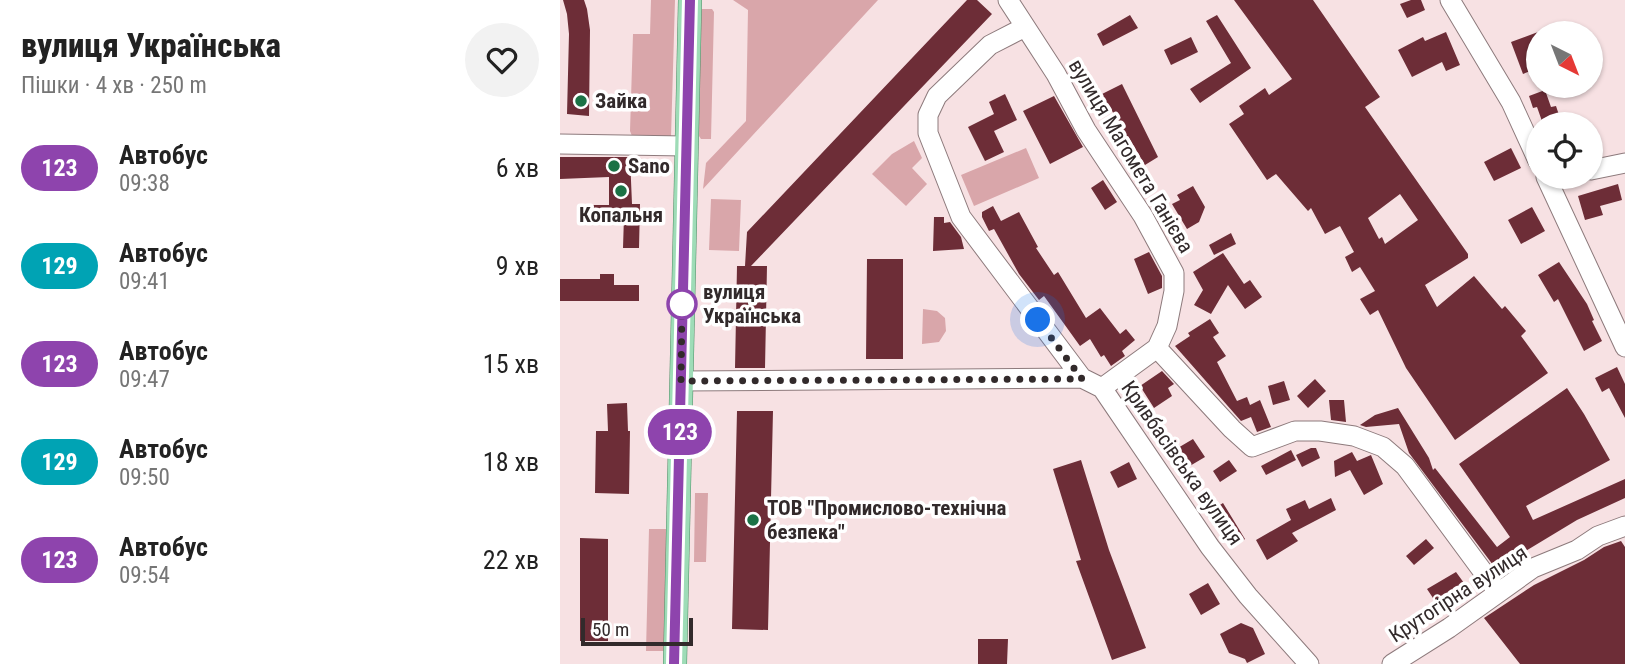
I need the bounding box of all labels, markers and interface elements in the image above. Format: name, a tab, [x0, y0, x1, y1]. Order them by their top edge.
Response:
north arrow	[1526, 21, 1603, 98]
map controls	[1526, 21, 1603, 189]
button: heart	[465, 23, 539, 97]
text: вулиця Українська	[21, 26, 281, 65]
street label: вулиця Магомета Ганієва	[1064, 55, 1198, 257]
text: Пішки · 4 хв · 250 m	[21, 72, 207, 99]
place label: Зайка	[595, 89, 647, 113]
marker: Зайка	[573, 93, 589, 109]
button: locate	[1526, 112, 1603, 189]
text: Автобус	[119, 140, 208, 170]
text: 6 хв	[496, 153, 539, 183]
text: 123	[41, 154, 78, 182]
place label: Sano	[628, 154, 670, 178]
marker: Sano	[606, 158, 622, 174]
text: 09:38	[119, 170, 170, 197]
marker: Копальня	[613, 183, 629, 199]
place label: Копальня	[579, 203, 663, 227]
text: Автобус	[119, 238, 208, 268]
text: 9 хв	[496, 251, 539, 281]
text: 129	[41, 252, 78, 280]
text: 09:41	[119, 268, 170, 295]
place label: вулиця Українська	[703, 280, 801, 328]
marker: вулиця Українська	[667, 289, 697, 319]
your location	[1020, 302, 1055, 337]
text: Автобус	[119, 336, 208, 366]
text: 15 хв	[483, 349, 539, 379]
text: 123	[41, 350, 78, 378]
text: 09:47	[119, 366, 170, 393]
street label: Кривбасівська вулиця	[1116, 376, 1248, 550]
line badge: 123	[640, 409, 720, 455]
text: 123	[662, 418, 698, 446]
text: Автобус	[119, 434, 208, 464]
text: 18 хв	[483, 447, 539, 477]
text: 129	[41, 448, 78, 476]
text: 09:50	[119, 464, 170, 491]
place label: ТОВ "Промислово-технічна безпека"	[767, 496, 1006, 544]
marker: ТОВ "Промислово-технічна безпека"	[745, 512, 761, 528]
text: Автобус	[119, 532, 208, 562]
street label: Крутогірна вулиця	[1385, 540, 1531, 648]
text: 22 хв	[483, 545, 539, 575]
text: 123	[41, 546, 78, 574]
text: 09:54	[119, 562, 170, 589]
scale bar	[581, 615, 693, 647]
text: 50 m	[592, 618, 629, 641]

